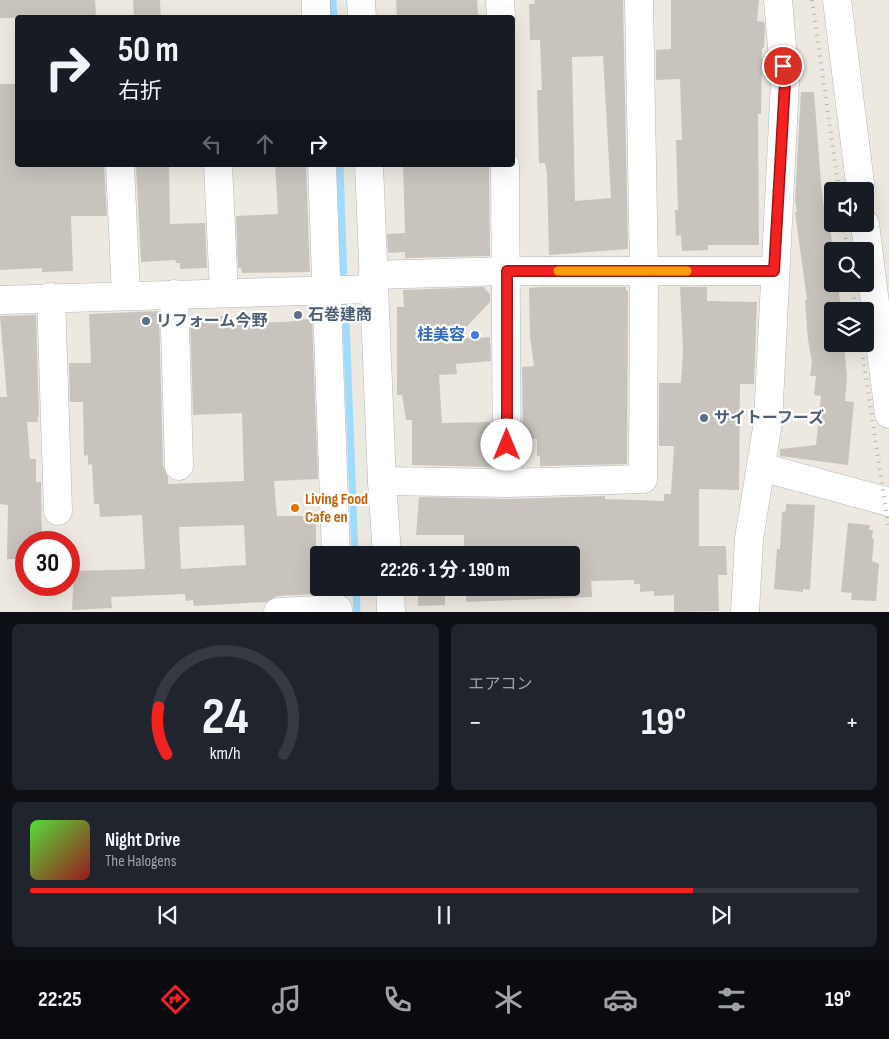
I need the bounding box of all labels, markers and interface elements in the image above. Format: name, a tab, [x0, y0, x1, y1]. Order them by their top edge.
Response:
text: 50 m	[118, 29, 179, 72]
icon: right	[35, 35, 100, 100]
pin	[762, 45, 804, 87]
icon: arrive	[769, 52, 797, 80]
text: 右折	[118, 78, 162, 105]
icon: left	[198, 130, 226, 158]
icon: ahead	[251, 130, 279, 158]
icon: right	[304, 130, 332, 158]
map controls	[824, 182, 874, 352]
button: sound	[824, 182, 874, 232]
button: search	[824, 242, 874, 292]
button: layers	[824, 302, 874, 352]
place label: 石巻建商	[308, 306, 372, 325]
marker: 石巻建商	[292, 309, 304, 321]
place label: リフォーム今野	[156, 312, 268, 331]
marker: リフォーム今野	[140, 315, 152, 327]
place label: 桂美容	[417, 326, 465, 345]
marker: 桂美容	[469, 329, 481, 341]
place label: サイトーフーズ	[714, 409, 824, 428]
marker: サイトーフーズ	[698, 412, 710, 424]
position arrow	[480, 418, 532, 470]
place label: Living Food Cafe en	[305, 490, 368, 527]
marker: Living Food Cafe en	[289, 502, 301, 514]
speed limit sign: 30	[15, 531, 80, 596]
text: 22:26 · 1 分 · 190 m	[380, 559, 510, 582]
text: エアコン	[469, 675, 533, 694]
text: 24	[202, 686, 249, 749]
text: 19°	[641, 700, 686, 745]
text: −	[469, 706, 482, 739]
text: +	[845, 706, 859, 739]
text: km/h	[210, 743, 241, 764]
text: Night Drive	[105, 829, 180, 852]
text: The Halogens	[105, 852, 176, 871]
icon: previous	[154, 901, 182, 929]
icon: pause	[430, 901, 458, 929]
icon: next	[707, 901, 735, 929]
icon: directions	[158, 982, 193, 1017]
icon: music	[269, 982, 304, 1017]
icon: phone	[380, 982, 415, 1017]
icon: climate	[491, 982, 526, 1017]
icon: car	[603, 982, 638, 1017]
icon: filters	[714, 982, 749, 1017]
text: 22:25	[38, 986, 82, 1013]
text: 19°	[825, 986, 851, 1013]

